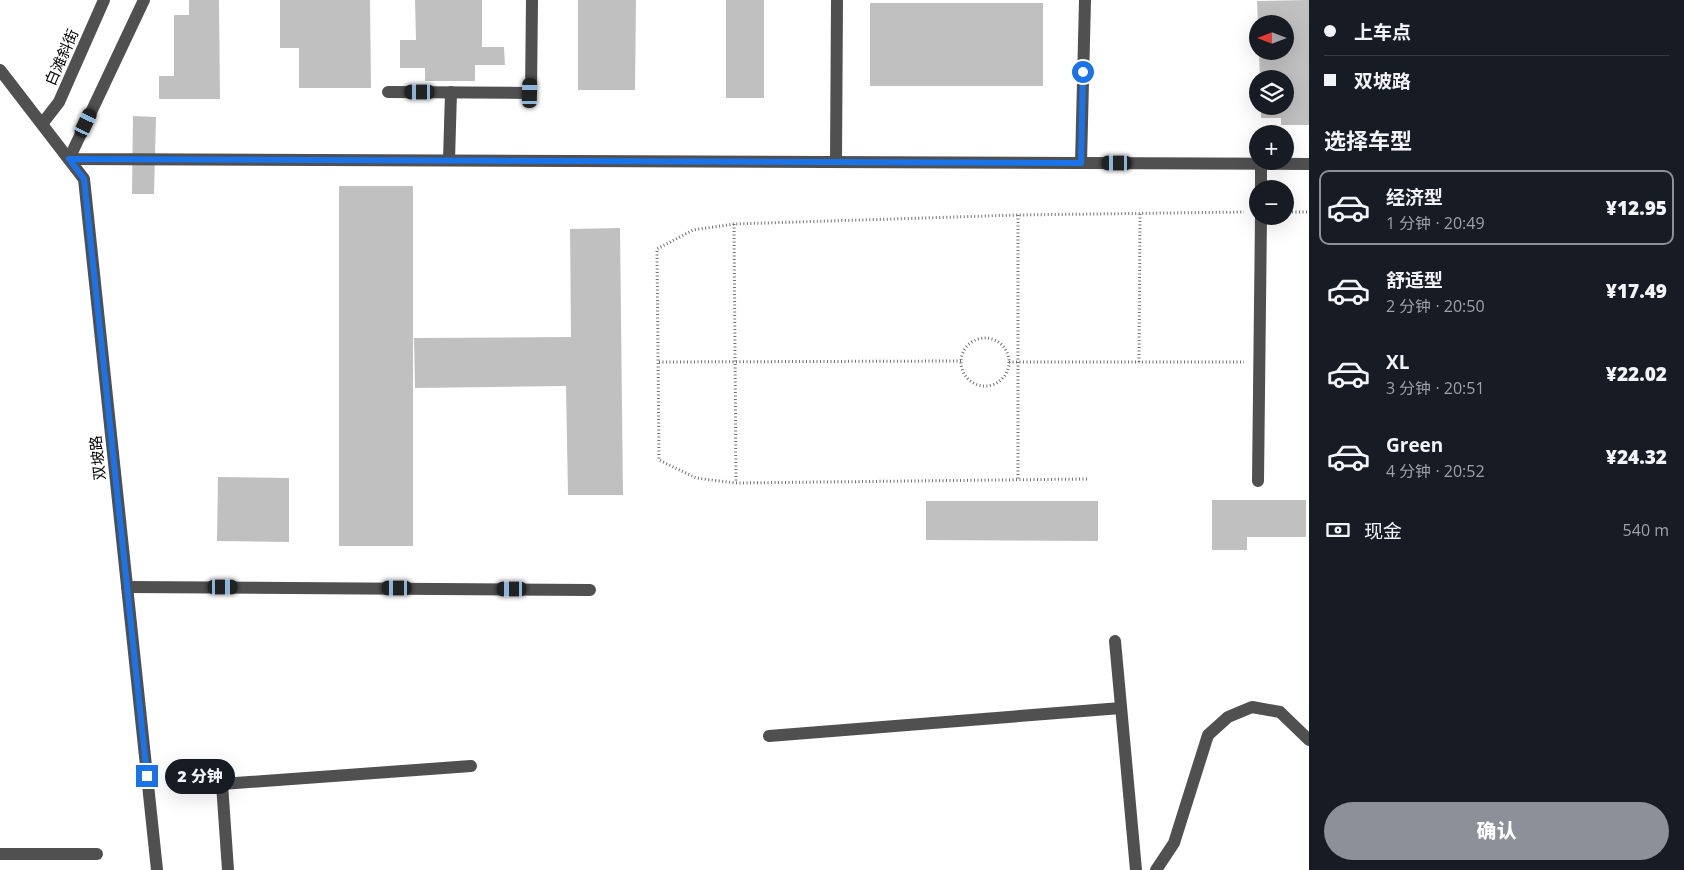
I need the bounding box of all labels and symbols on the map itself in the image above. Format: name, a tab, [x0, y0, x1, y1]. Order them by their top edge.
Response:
north arrow	[1249, 15, 1294, 60]
street label: 白滩斜街	[40, 26, 82, 88]
route start	[1072, 61, 1094, 83]
car	[522, 78, 537, 108]
car	[405, 85, 435, 100]
car	[72, 106, 99, 140]
car	[1102, 156, 1132, 171]
street label: 双坡路	[85, 435, 109, 481]
car	[208, 580, 238, 595]
car	[382, 581, 412, 596]
car	[497, 582, 527, 597]
callout: 2 分钟	[164, 758, 234, 794]
route end	[136, 765, 158, 787]

